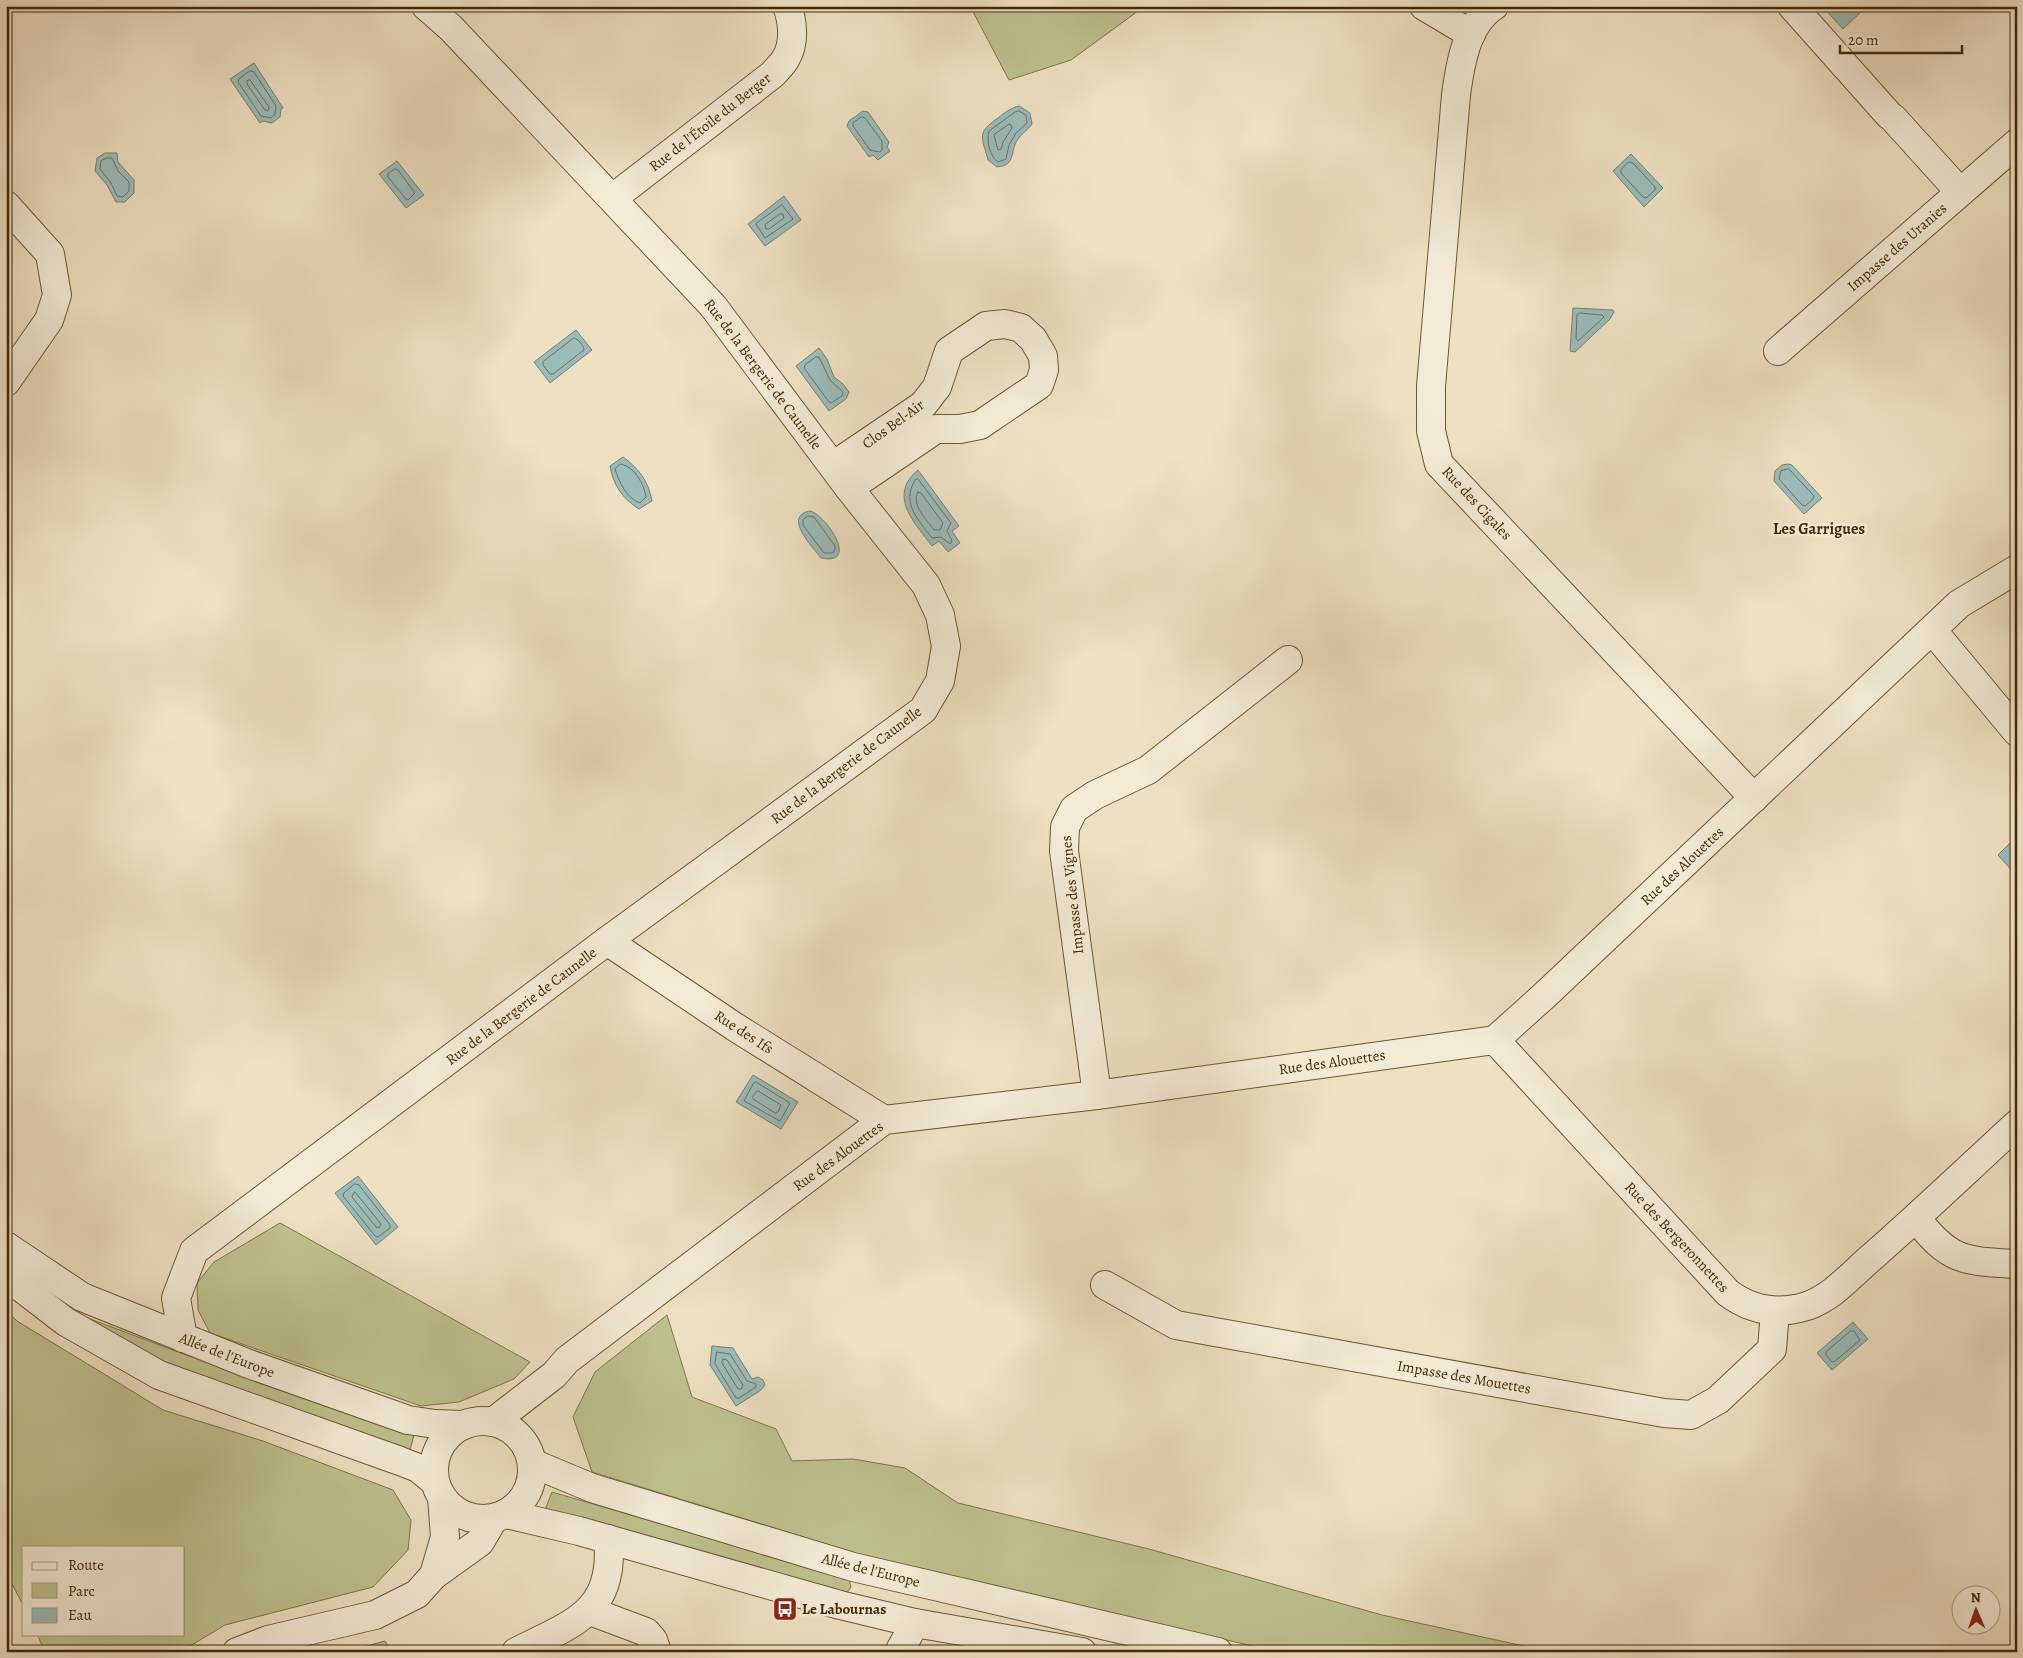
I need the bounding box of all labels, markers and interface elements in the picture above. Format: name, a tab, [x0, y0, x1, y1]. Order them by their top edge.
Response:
scale bar	[1840, 22, 1963, 54]
text: 20 m	[1848, 30, 1879, 50]
street label: Rue de l'Étoile du Berger	[645, 68, 775, 176]
street label: Impasse des Uranies	[1843, 198, 1951, 296]
street label: Rue de la Bergerie de Caunelle	[700, 294, 827, 454]
street label: Clos Bel-Air	[858, 395, 928, 453]
street label: Rue des Cigales	[1438, 462, 1516, 544]
district label: Les Garrigues	[1773, 518, 1865, 540]
street label: Rue de la Bergerie de Caunelle	[766, 701, 926, 828]
street label: Rue des Alouettes	[1636, 822, 1728, 910]
street label: Impasse des Vignes	[1056, 835, 1088, 955]
street label: Rue de la Bergerie de Caunelle	[441, 942, 601, 1069]
street label: Rue des Ifs	[711, 1005, 777, 1059]
street label: Rue des Alouettes	[1277, 1045, 1387, 1079]
street label: Rue des Alouettes	[789, 1116, 887, 1196]
street label: Rue des Bergeronnettes	[1620, 1177, 1734, 1297]
street label: Allée de l'Europe	[176, 1327, 278, 1382]
street label: Impasse des Mouettes	[1396, 1355, 1532, 1399]
legend	[22, 1546, 185, 1636]
street label: Allée de l'Europe	[819, 1548, 923, 1592]
text: Route	[68, 1555, 104, 1575]
text: Parc	[68, 1581, 95, 1601]
north arrow	[1950, 1586, 2000, 1636]
text: N	[1970, 1588, 1981, 1607]
bus stop icon: Le Labournas	[772, 1596, 798, 1622]
place label: Le Labournas	[802, 1599, 886, 1619]
text: Eau	[68, 1605, 93, 1625]

